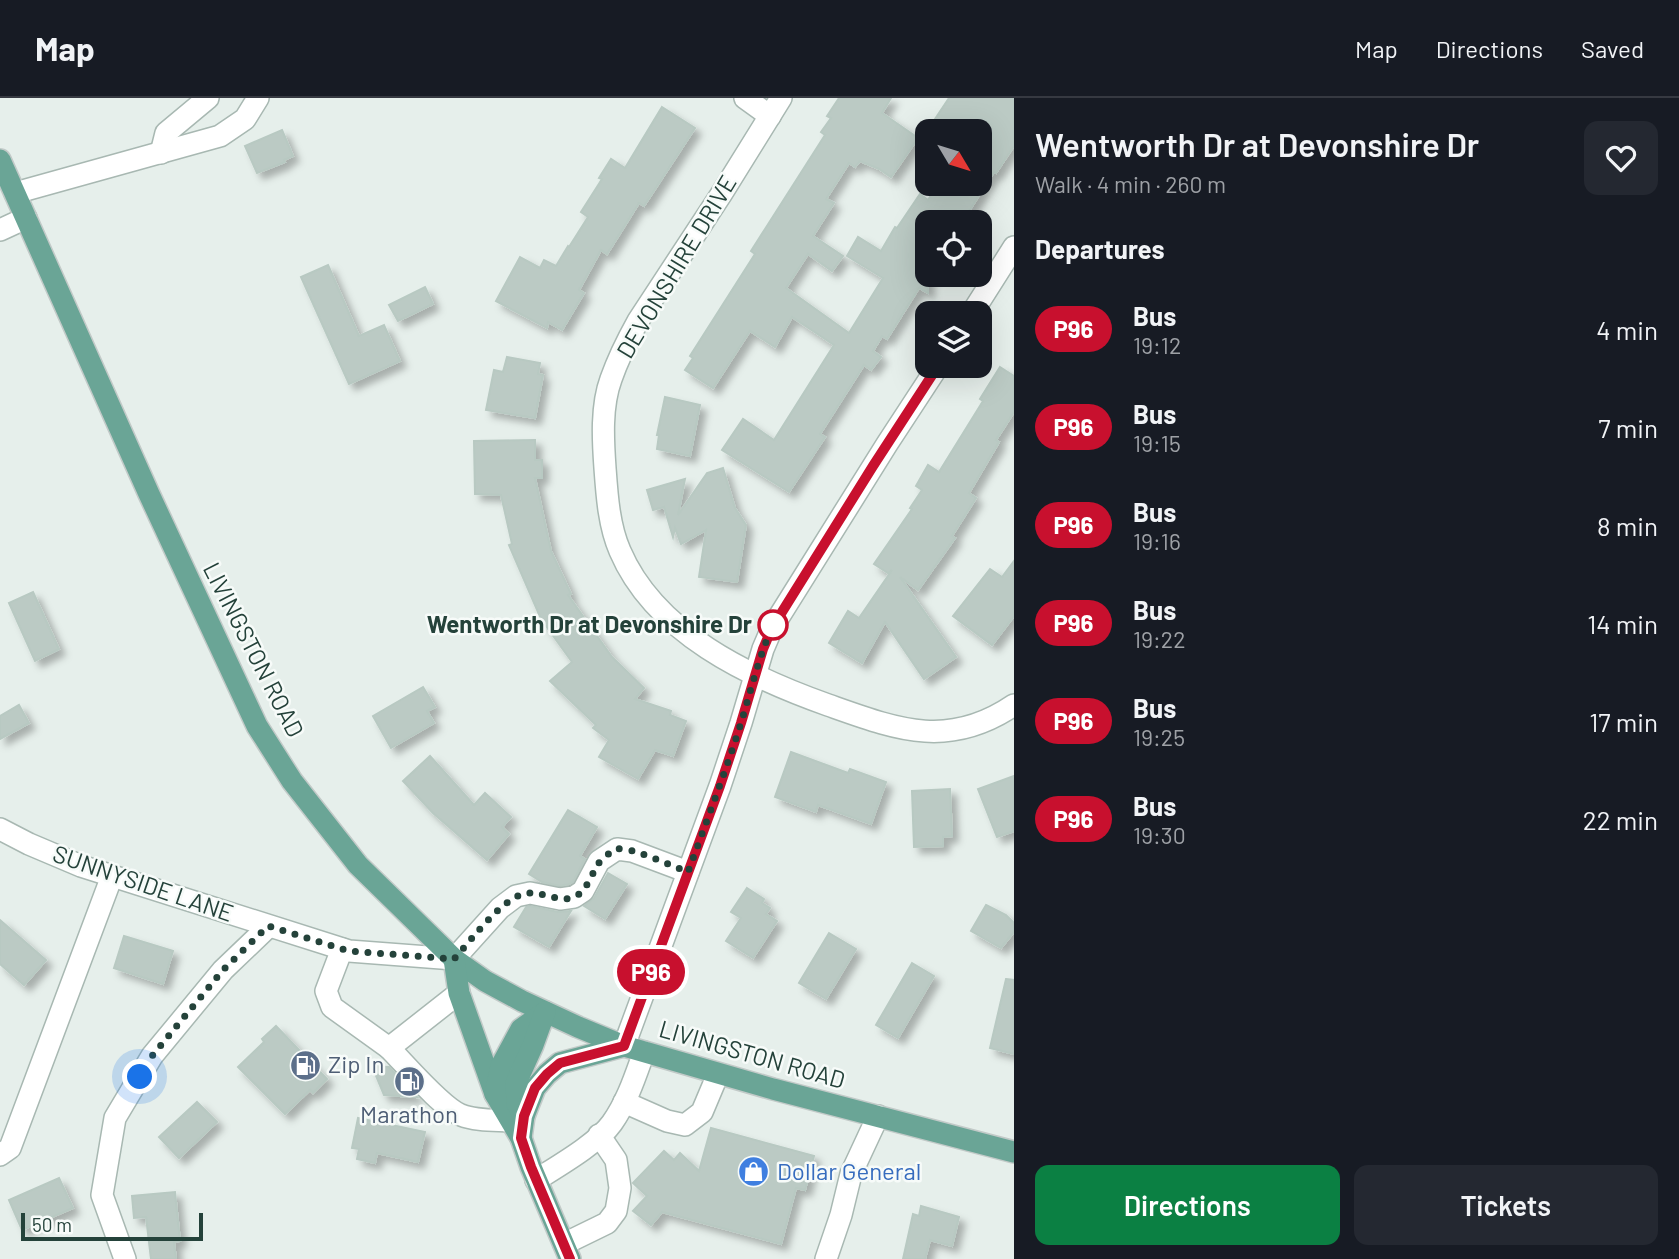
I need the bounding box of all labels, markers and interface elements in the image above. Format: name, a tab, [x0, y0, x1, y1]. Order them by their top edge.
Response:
text: Map	[35, 28, 95, 68]
text: Map	[1355, 34, 1398, 63]
text: Directions	[1436, 34, 1543, 63]
text: Saved	[1581, 34, 1644, 63]
north arrow	[915, 119, 992, 196]
map controls	[915, 119, 992, 378]
button: heart	[1584, 121, 1658, 195]
text: Wentworth Dr at Devonshire Dr	[1035, 124, 1479, 164]
street label: DEVONSHIRE DRIVE	[610, 169, 742, 363]
text: Walk · 4 min · 260 m	[1035, 170, 1226, 198]
button: locate	[915, 210, 992, 287]
text: Departures	[1035, 233, 1165, 264]
text: Bus	[1133, 300, 1176, 331]
button: layers	[915, 301, 992, 378]
text: P96	[1054, 314, 1093, 343]
text: 4 min	[1596, 314, 1658, 345]
text: 19:12	[1133, 331, 1181, 359]
text: Bus	[1133, 398, 1176, 429]
text: P96	[1054, 412, 1093, 441]
text: 7 min	[1598, 412, 1658, 443]
text: 19:15	[1133, 429, 1181, 457]
text: Bus	[1133, 496, 1176, 527]
text: P96	[1054, 510, 1093, 539]
text: 8 min	[1597, 510, 1658, 541]
text: 19:16	[1133, 527, 1181, 555]
street label: LIVINGSTON ROAD	[198, 557, 311, 741]
text: Bus	[1133, 594, 1176, 625]
text: P96	[1054, 608, 1093, 637]
text: 14 min	[1587, 608, 1658, 639]
place label: Wentworth Dr at Devonshire Dr	[427, 609, 752, 638]
marker: Wentworth Dr at Devonshire Dr	[758, 610, 788, 640]
text: 19:22	[1133, 625, 1186, 653]
text: Bus	[1133, 692, 1176, 723]
text: P96	[1054, 706, 1093, 735]
text: 17 min	[1589, 706, 1658, 737]
text: 19:25	[1133, 723, 1185, 751]
text: Bus	[1133, 790, 1176, 821]
text: P96	[1054, 804, 1093, 833]
text: 22 min	[1583, 804, 1658, 835]
text: 19:30	[1133, 821, 1186, 849]
street label: SUNNYSIDE LANE	[49, 838, 238, 927]
line badge: P96	[611, 949, 691, 995]
text: P96	[631, 957, 671, 986]
street label: LIVINGSTON ROAD	[656, 1013, 849, 1094]
fuel station icon: Zip In	[288, 1048, 322, 1082]
place label: Zip In	[328, 1049, 385, 1078]
your location	[122, 1059, 157, 1094]
fuel station icon: Marathon	[392, 1064, 426, 1098]
place label: Marathon	[360, 1099, 458, 1128]
shop icon: Dollar General	[737, 1155, 771, 1189]
place label: Dollar General	[777, 1156, 921, 1185]
button: Directions	[1035, 1165, 1340, 1245]
button: Tickets	[1354, 1165, 1658, 1245]
scale bar	[21, 1210, 203, 1242]
text: 50 m	[32, 1213, 72, 1236]

